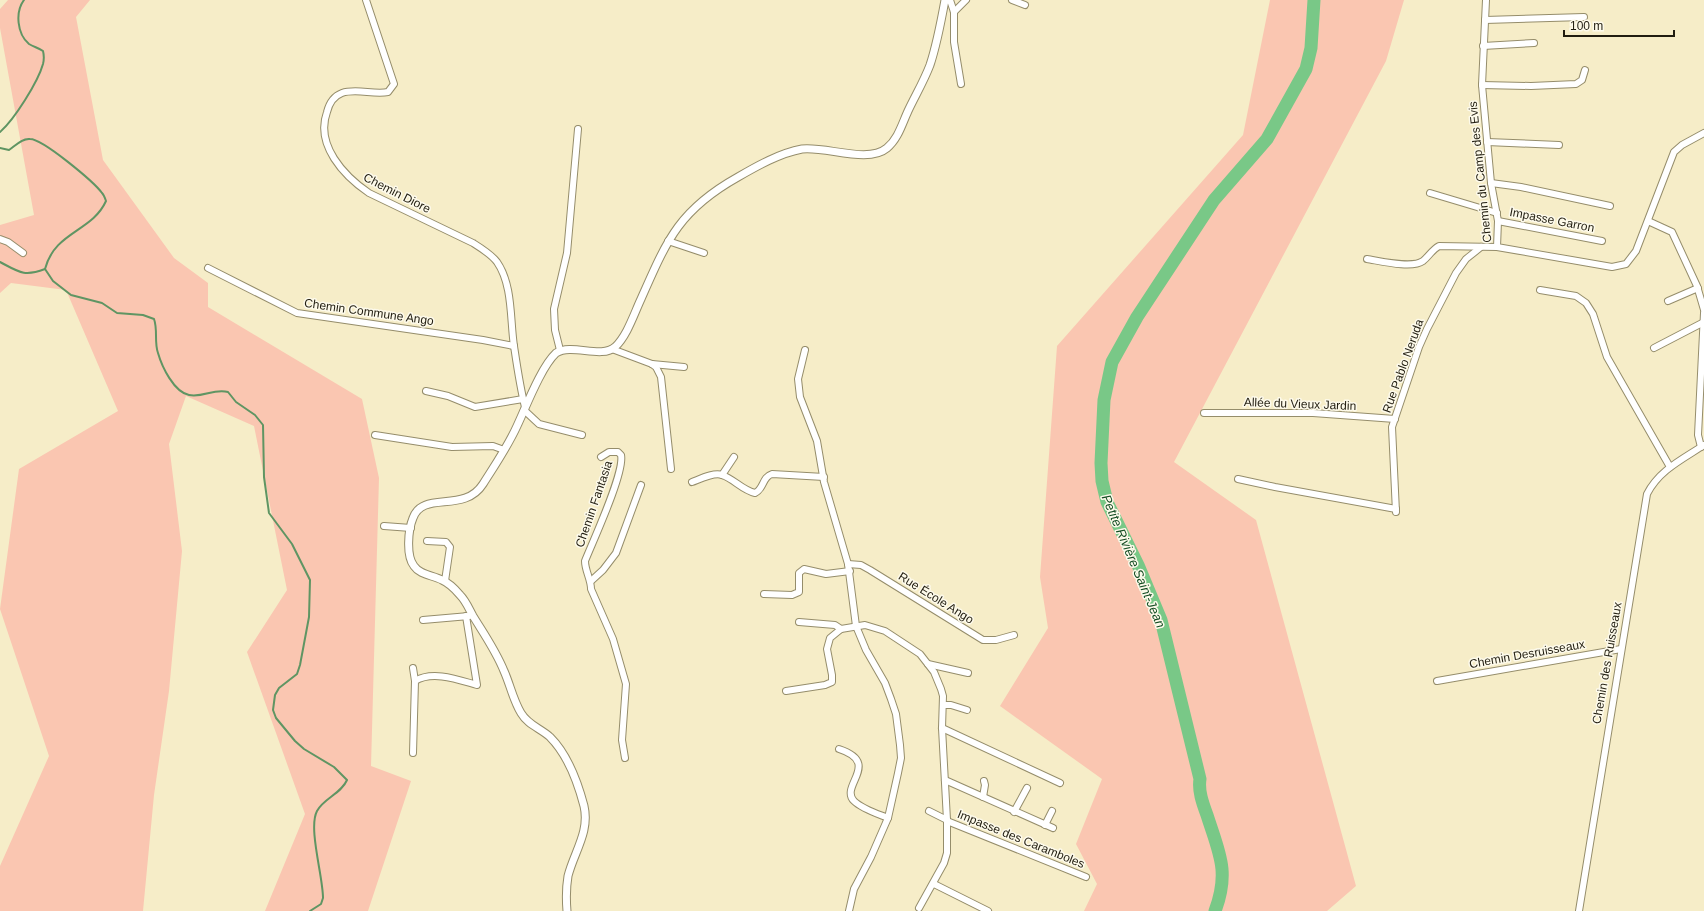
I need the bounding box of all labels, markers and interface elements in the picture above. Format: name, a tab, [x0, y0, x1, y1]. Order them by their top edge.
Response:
scale bar	[1564, 12, 1674, 38]
text: 100 m	[1570, 19, 1603, 33]
street label: Chemin du Camp des Evis	[1466, 101, 1494, 243]
street label: Chemin Diore	[361, 170, 433, 216]
street label: Impasse Garron	[1508, 205, 1596, 235]
street label: Chemin Commune Ango	[303, 296, 435, 328]
street label: Rue Pablo Neruda	[1380, 317, 1427, 415]
street label: Allée du Vieux Jardin	[1244, 395, 1356, 413]
street label: Chemin Fantasia	[573, 459, 615, 549]
water label: Petite Rivière Saint-Jean	[1099, 492, 1168, 630]
street label: Rue École Ango	[896, 568, 977, 627]
street label: Chemin des Ruisseaux	[1589, 601, 1625, 725]
street label: Chemin Desruisseaux	[1468, 637, 1586, 671]
street label: Impasse des Caramboles	[955, 807, 1087, 871]

